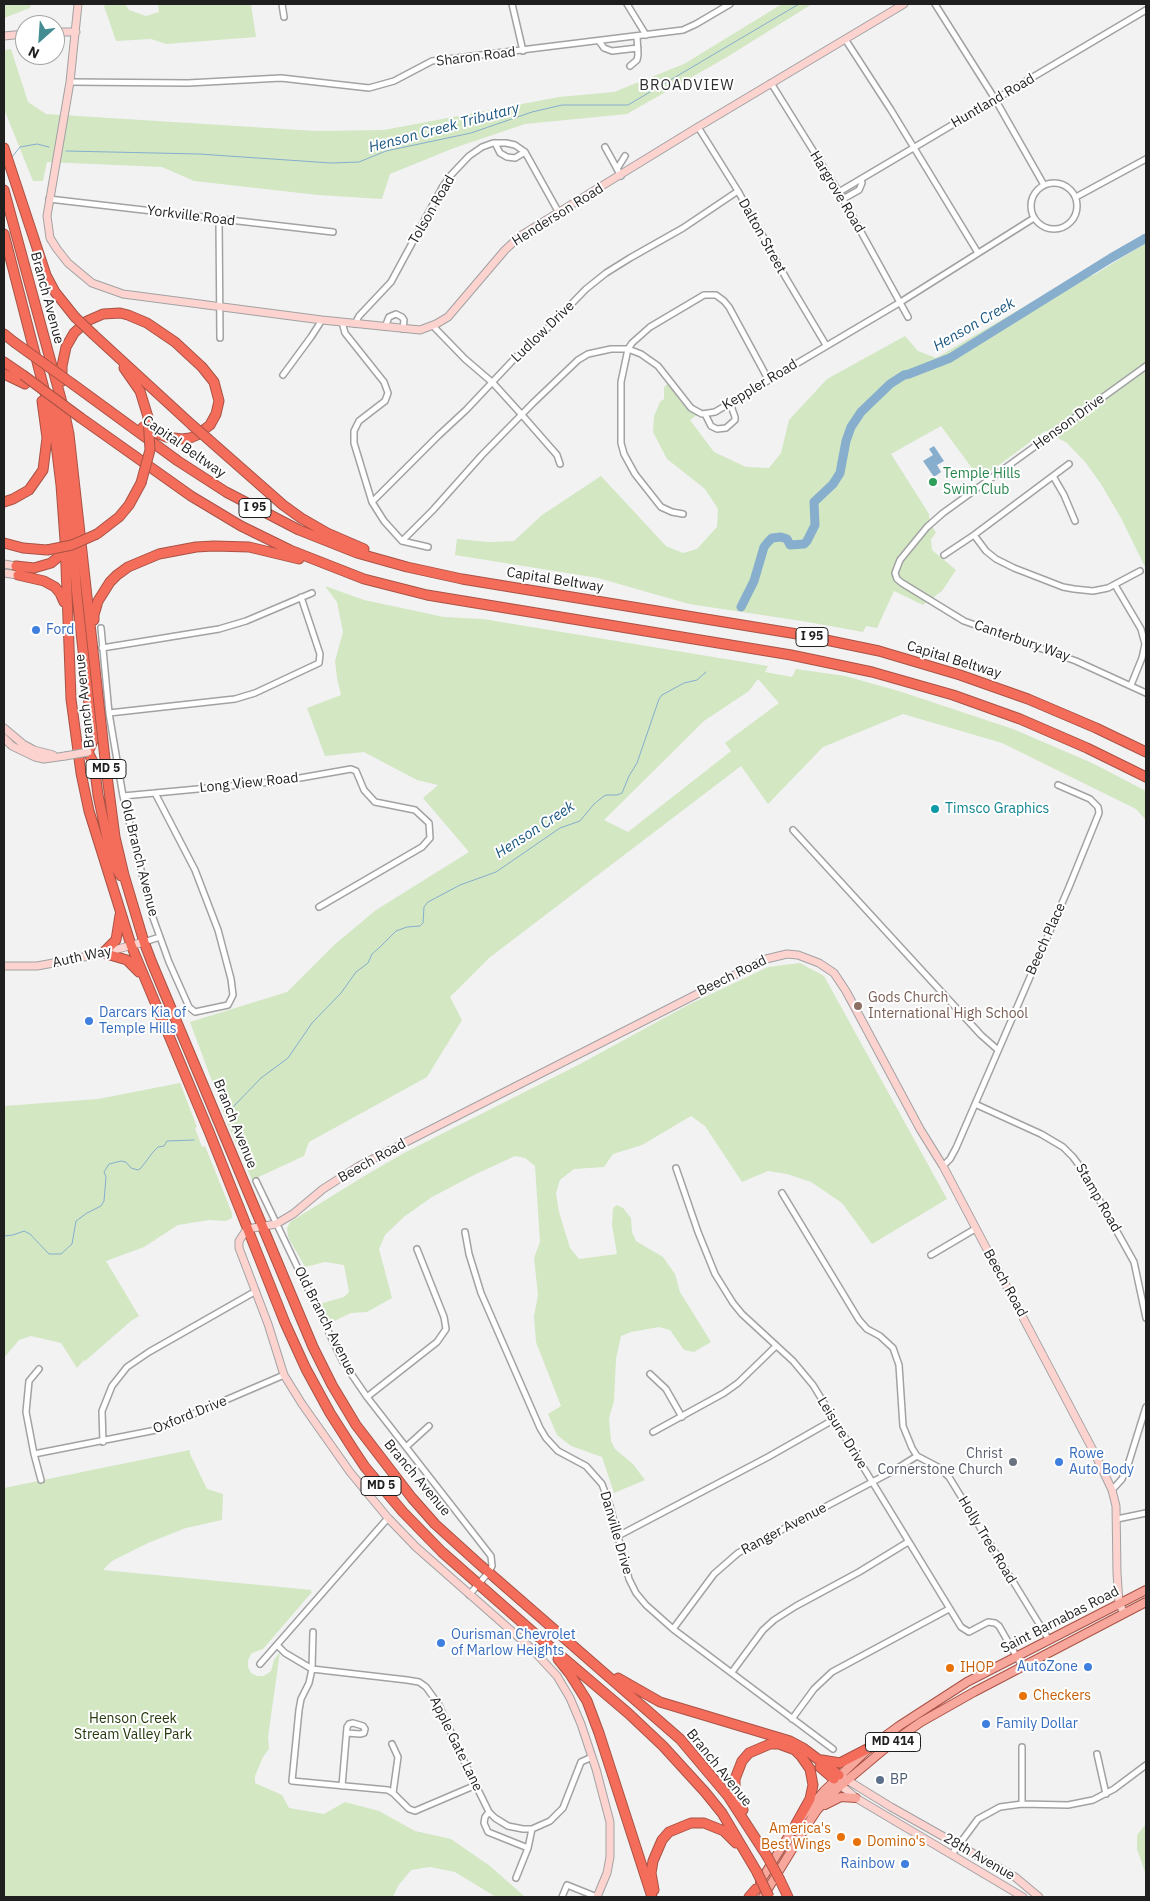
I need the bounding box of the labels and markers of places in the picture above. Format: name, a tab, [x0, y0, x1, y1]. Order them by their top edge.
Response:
place label: Temple Hills Swim Club	[943, 466, 1021, 498]
marker: Temple Hills Swim Club	[927, 476, 939, 488]
place label: Ford	[46, 622, 74, 638]
marker: Ford	[30, 624, 42, 636]
place label: Timsco Graphics	[945, 801, 1049, 817]
marker: Timsco Graphics	[929, 803, 941, 815]
place label: Gods Church International High School	[868, 990, 1028, 1022]
marker: Gods Church International High School	[852, 1000, 864, 1012]
place label: Darcars Kia of Temple Hills	[99, 1005, 186, 1038]
marker: Darcars Kia of Temple Hills	[83, 1015, 95, 1027]
place label: Christ Cornerstone Church	[878, 1446, 1003, 1478]
place label: Rowe Auto Body	[1069, 1446, 1134, 1478]
marker: Christ Cornerstone Church	[1007, 1456, 1019, 1468]
marker: Rowe Auto Body	[1053, 1456, 1065, 1468]
place label: Ourisman Chevrolet of Marlow Heights	[451, 1627, 576, 1660]
marker: Ourisman Chevrolet of Marlow Heights	[435, 1637, 447, 1649]
place label: AutoZone	[1017, 1659, 1078, 1675]
place label: IHOP	[960, 1660, 994, 1676]
marker: AutoZone	[1082, 1661, 1094, 1673]
marker: IHOP	[944, 1662, 956, 1674]
place label: Checkers	[1033, 1688, 1091, 1704]
marker: Checkers	[1017, 1690, 1029, 1702]
place label: Family Dollar	[996, 1716, 1078, 1732]
marker: Family Dollar	[980, 1718, 992, 1730]
place label: BP	[890, 1772, 908, 1788]
marker: BP	[874, 1774, 886, 1786]
place label: America's Best Wings	[761, 1821, 831, 1854]
marker: America's Best Wings	[835, 1831, 847, 1843]
place label: Domino's	[867, 1834, 926, 1850]
marker: Domino's	[851, 1836, 863, 1848]
place label: Rainbow	[841, 1856, 895, 1872]
marker: Rainbow	[899, 1858, 911, 1870]

